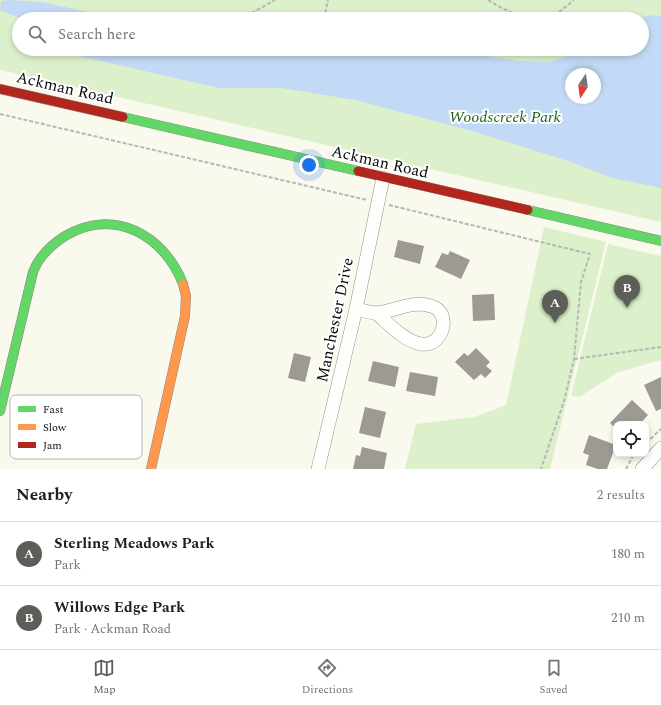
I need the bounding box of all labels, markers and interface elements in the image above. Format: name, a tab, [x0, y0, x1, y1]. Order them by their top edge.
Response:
search box	[12, 12, 649, 56]
icon: search	[26, 23, 48, 45]
text: Search here	[58, 23, 136, 46]
street label: Ackman Road	[14, 65, 116, 111]
north arrow	[565, 68, 601, 104]
park label: Woodscreek Park	[449, 105, 562, 129]
street label: Ackman Road	[329, 139, 431, 185]
your location	[299, 155, 319, 175]
street label: Manchester Drive	[310, 255, 360, 385]
pin: B	[614, 275, 640, 308]
pin: A	[542, 290, 568, 323]
legend	[10, 395, 142, 459]
text: Fast	[43, 401, 64, 418]
text: Slow	[43, 419, 67, 436]
map controls	[613, 421, 649, 457]
button: locate	[613, 421, 649, 457]
text: Jam	[43, 437, 62, 454]
text: Nearby	[16, 482, 72, 508]
text: 2 results	[597, 485, 645, 505]
text: Sterling Meadows Park	[54, 532, 215, 555]
text: A	[24, 544, 34, 564]
text: 180 m	[611, 544, 645, 564]
text: Park	[54, 555, 81, 575]
text: Willows Edge Park	[54, 596, 185, 619]
text: B	[24, 608, 34, 628]
text: 210 m	[611, 608, 645, 628]
text: Park · Ackman Road	[54, 619, 171, 639]
tab: Map	[93, 657, 115, 698]
tab: Directions	[302, 657, 353, 698]
tab: Saved	[540, 657, 568, 698]

